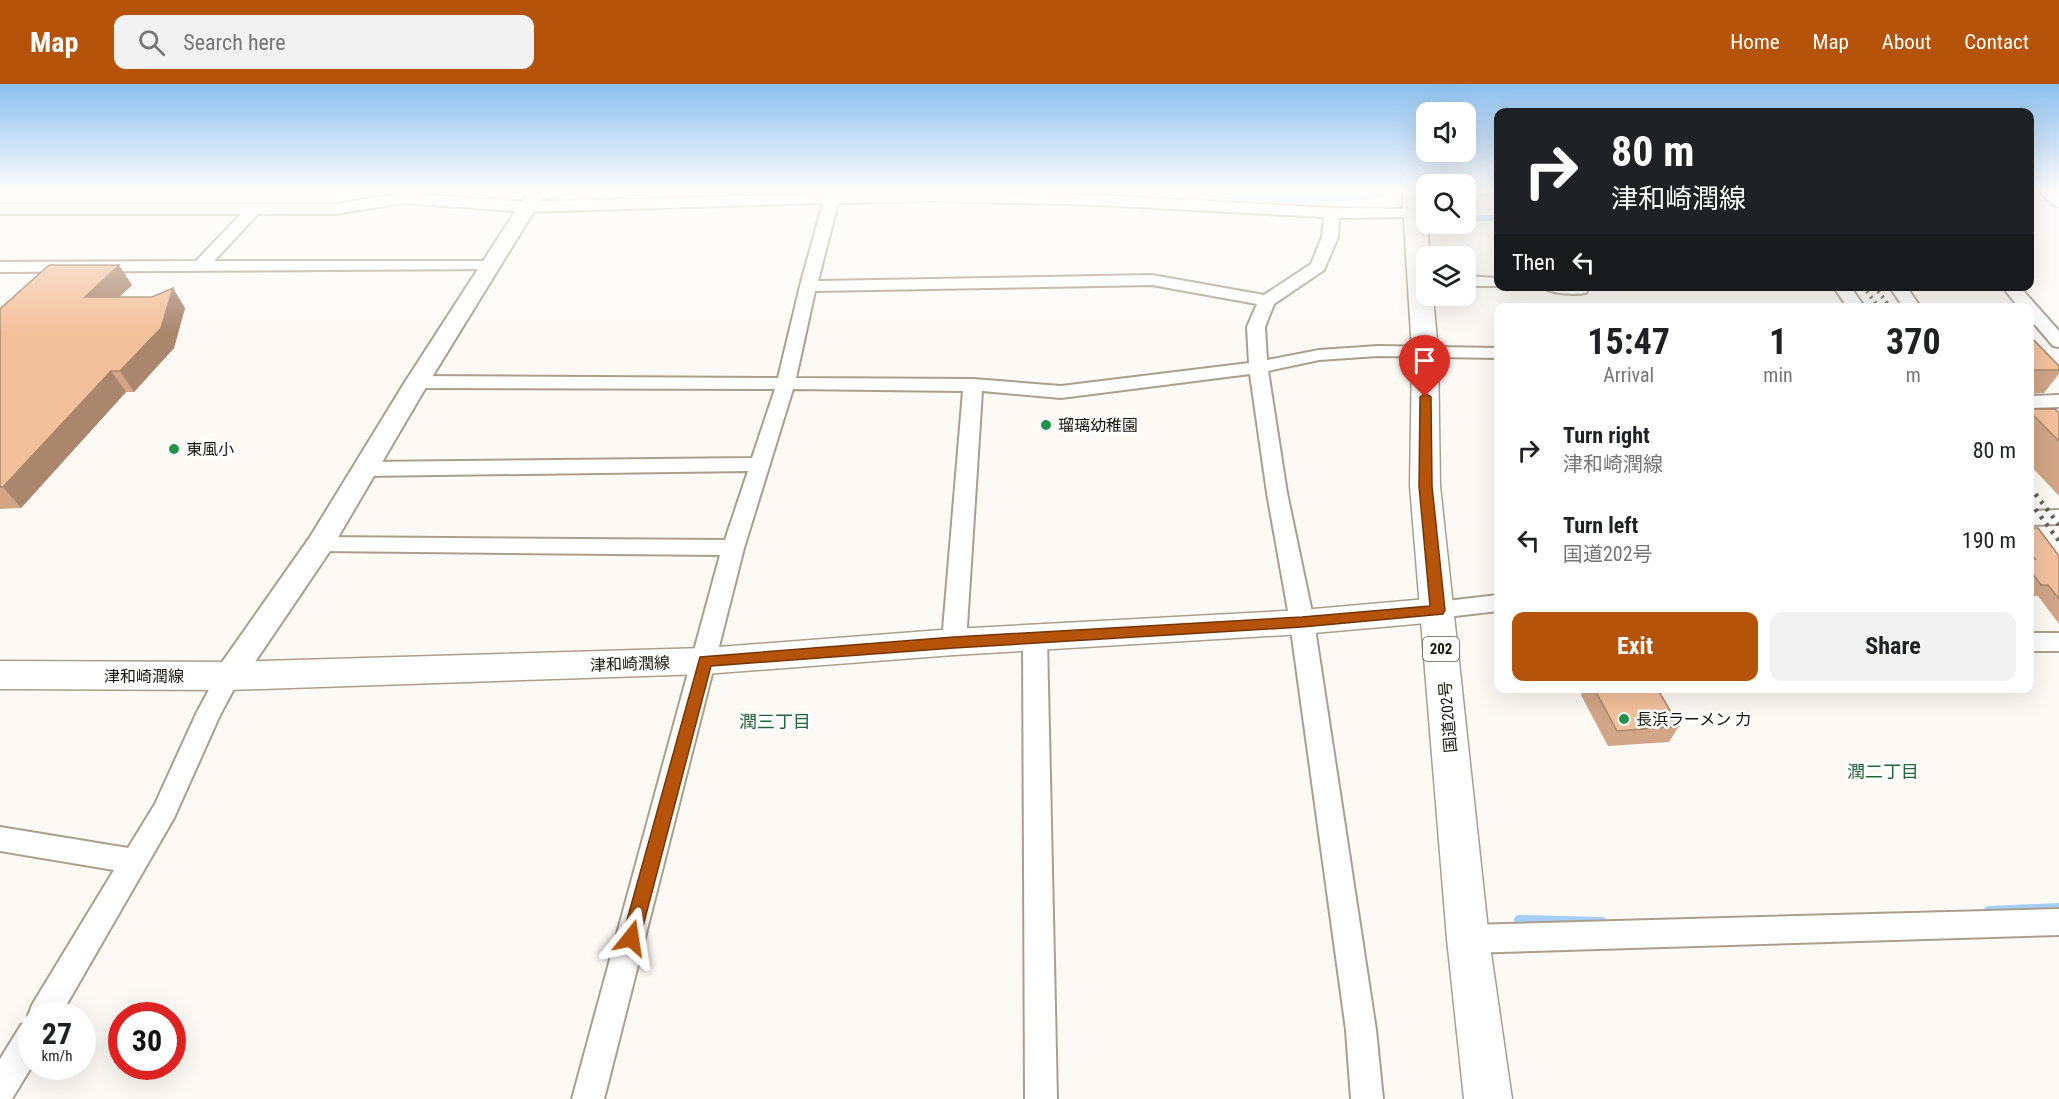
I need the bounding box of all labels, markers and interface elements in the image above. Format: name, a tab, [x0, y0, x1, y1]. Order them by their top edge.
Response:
search box	[114, 15, 534, 69]
text: Map	[30, 26, 78, 59]
icon: search	[135, 26, 168, 59]
text: Search here	[183, 30, 286, 55]
text: Home	[1730, 30, 1780, 54]
text: Map	[1813, 30, 1849, 54]
text: About	[1882, 30, 1931, 54]
text: Contact	[1964, 30, 2029, 54]
map controls	[1416, 102, 1476, 306]
button: sound	[1416, 102, 1476, 162]
text: 80 m	[1611, 127, 1694, 176]
icon: right	[1512, 132, 1590, 210]
button: search	[1416, 174, 1476, 234]
text: 津和崎潤線	[1611, 183, 1746, 215]
button: layers	[1416, 246, 1476, 306]
icon: left	[1567, 246, 1600, 279]
text: Then	[1512, 250, 1555, 275]
text: 15:47	[1587, 321, 1670, 363]
text: 1	[1769, 321, 1787, 363]
text: 370	[1886, 321, 1941, 363]
pin	[1399, 335, 1450, 397]
icon: arrive	[1408, 344, 1441, 377]
text: Arrival	[1603, 363, 1654, 387]
text: min	[1763, 363, 1793, 387]
text: m	[1906, 363, 1921, 387]
place label: 瑠璃幼稚園	[1058, 416, 1138, 435]
marker: 瑠璃幼稚園	[1039, 418, 1053, 432]
text: Turn right	[1563, 423, 1650, 448]
icon: right	[1512, 434, 1545, 467]
text: 80 m	[1973, 438, 2016, 463]
place label: 東風小	[186, 440, 234, 459]
marker: 東風小	[167, 442, 181, 456]
text: 津和崎潤線	[1563, 452, 1663, 476]
text: Turn left	[1563, 513, 1638, 538]
icon: left	[1512, 524, 1545, 557]
text: 190 m	[1962, 528, 2016, 553]
text: 国道202号	[1563, 542, 1653, 566]
button: Exit	[1512, 612, 1758, 681]
button: Share	[1770, 612, 2016, 681]
road number: 202	[1423, 637, 1459, 661]
street label: 津和崎潤線	[590, 653, 670, 675]
street label: 津和崎潤線	[104, 667, 184, 686]
street label: 国道202号	[1435, 680, 1461, 754]
place label: 長浜ラーメン 力	[1636, 710, 1751, 729]
district label: 潤三丁目	[739, 711, 811, 732]
marker: 長浜ラーメン 力	[1617, 712, 1631, 726]
district label: 潤二丁目	[1847, 761, 1919, 782]
position arrow	[599, 906, 663, 970]
speed limit sign: 30	[108, 1002, 186, 1080]
text: 27	[42, 1016, 72, 1051]
text: km/h	[42, 1047, 72, 1065]

